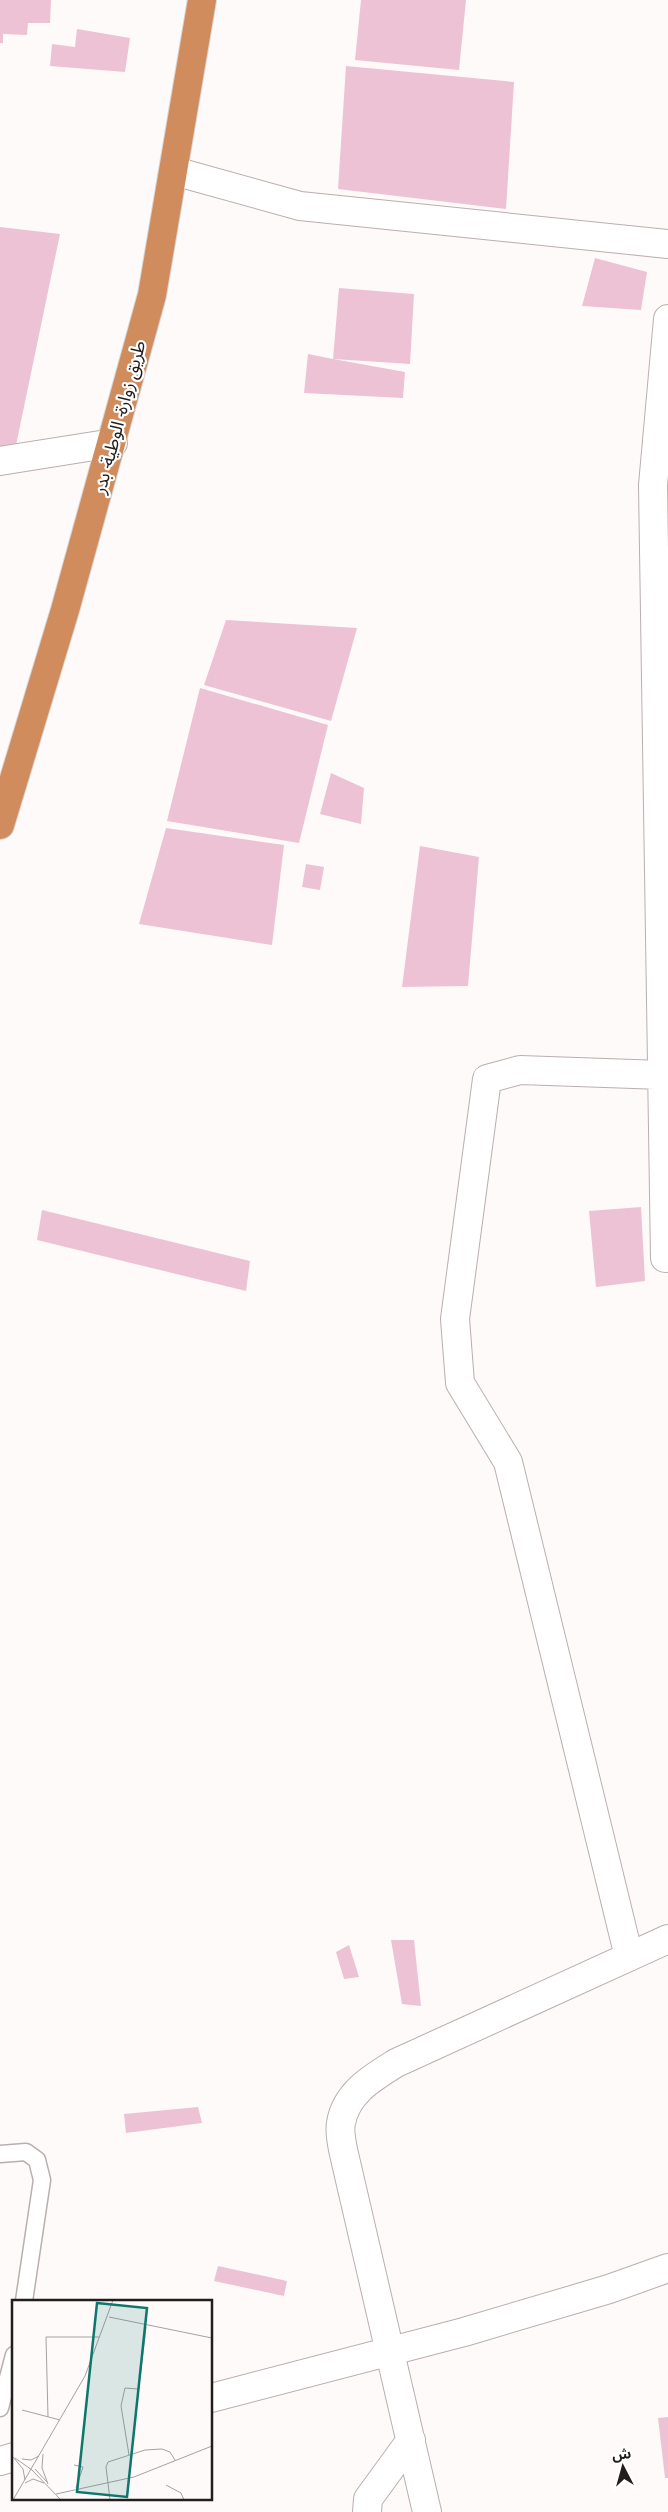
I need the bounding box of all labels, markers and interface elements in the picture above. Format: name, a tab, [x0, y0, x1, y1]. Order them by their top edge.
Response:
street label: طريق زوارة- الوطية- بدر	[88, 338, 151, 497]
inset map	[12, 2300, 212, 2500]
north arrow	[598, 2442, 648, 2492]
text: ش	[611, 2445, 632, 2463]

